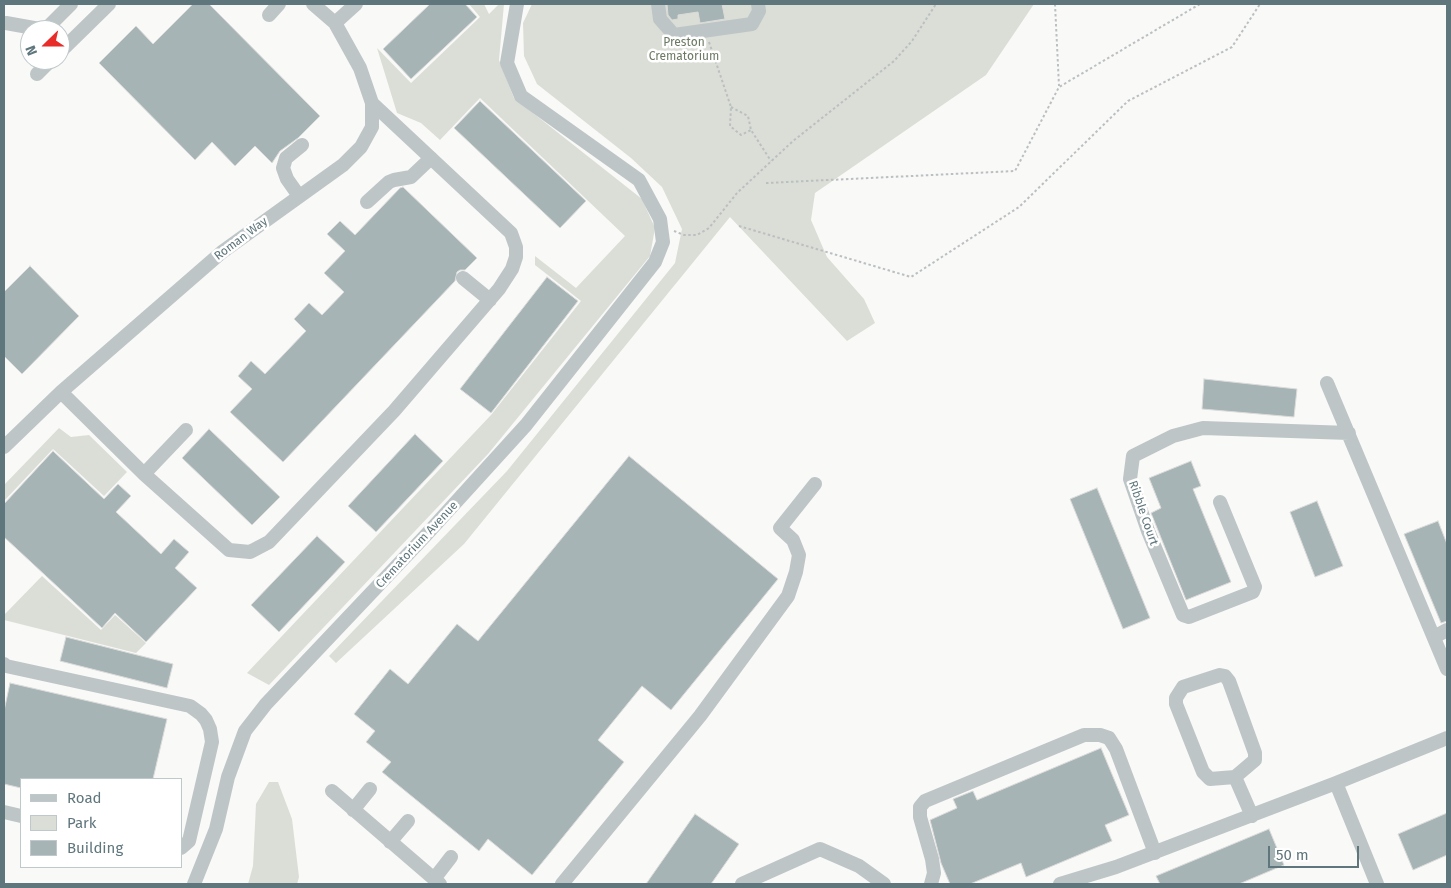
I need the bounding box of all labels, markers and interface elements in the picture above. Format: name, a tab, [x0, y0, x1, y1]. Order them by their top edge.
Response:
north arrow	[20, 20, 70, 70]
park label: Preston Crematorium	[649, 36, 719, 64]
text: N	[22, 43, 41, 58]
street label: Roman Way	[212, 214, 270, 264]
street label: Ribble Court	[1125, 479, 1161, 547]
street label: Crematorium Avenue	[373, 499, 461, 591]
legend	[20, 778, 182, 868]
text: Road	[67, 789, 102, 807]
text: Park	[67, 814, 97, 832]
scale bar	[1271, 836, 1362, 868]
text: Building	[67, 839, 123, 857]
text: 50 m	[1276, 846, 1309, 864]

